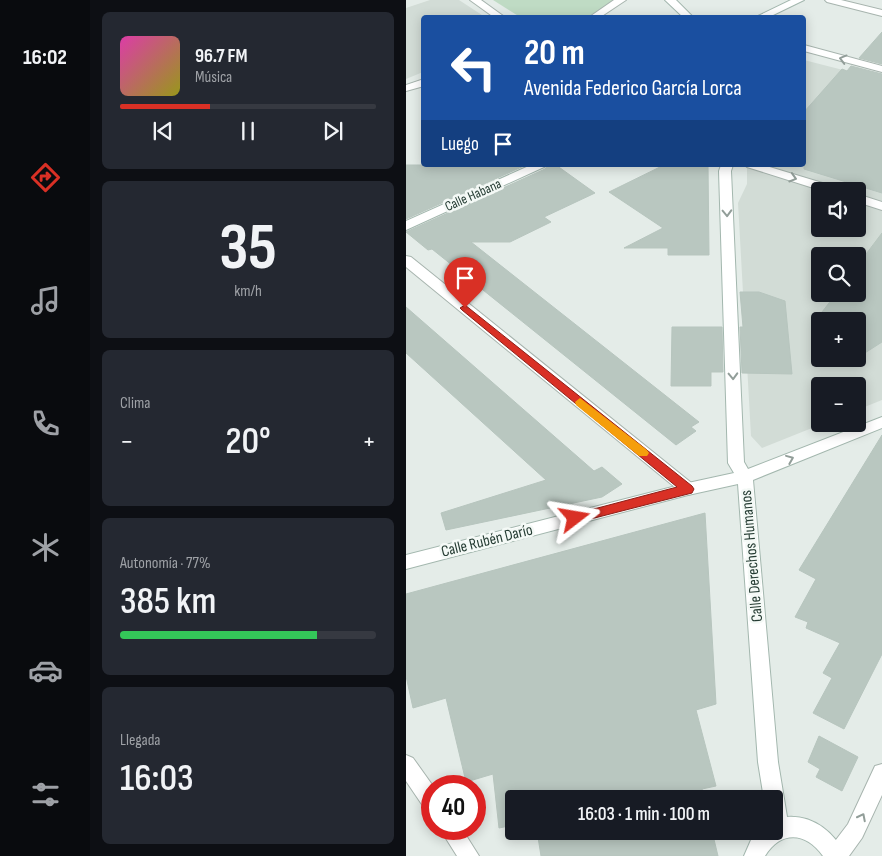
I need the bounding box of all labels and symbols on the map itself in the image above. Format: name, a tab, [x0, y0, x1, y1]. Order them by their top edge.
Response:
one-way arrow	[838, 54, 847, 65]
one-way arrow	[788, 173, 797, 183]
street label: Calle Habana	[442, 175, 504, 215]
one-way arrow	[721, 210, 732, 218]
pin	[444, 257, 486, 308]
one-way arrow	[727, 372, 738, 380]
one-way arrow	[785, 455, 794, 465]
street label: Calle Derechos Humanos	[737, 489, 767, 623]
position arrow	[548, 491, 600, 543]
street label: Calle Rubén Darío	[439, 521, 535, 561]
speed limit sign: 40	[421, 775, 486, 840]
one-way arrow	[856, 813, 867, 822]

